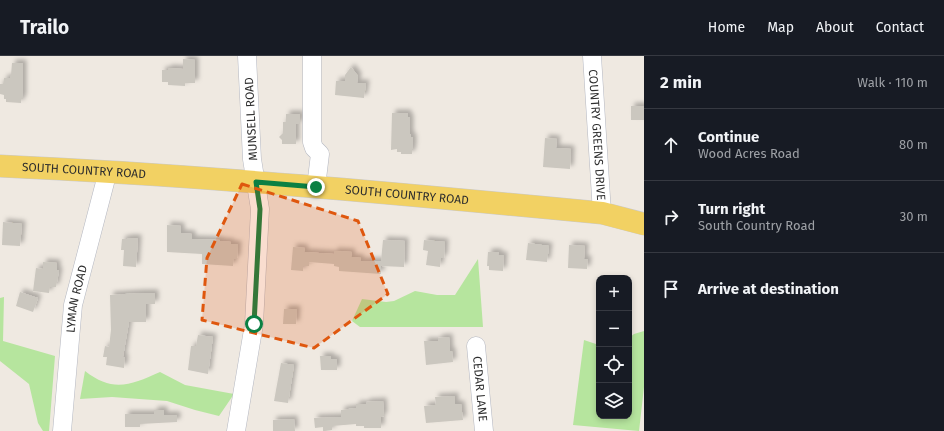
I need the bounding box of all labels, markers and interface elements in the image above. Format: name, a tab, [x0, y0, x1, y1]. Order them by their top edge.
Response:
text: Trailo	[20, 16, 69, 39]
text: Home	[708, 19, 745, 36]
text: Map	[767, 19, 794, 36]
text: About	[816, 19, 854, 36]
text: Contact	[876, 19, 924, 36]
street label: COUNTRY GREENS DRIVE	[586, 69, 608, 201]
text: 2 min	[660, 72, 702, 93]
text: Walk · 110 m	[857, 75, 928, 90]
street label: MUNSELL ROAD	[242, 77, 260, 161]
text: Continue	[698, 128, 759, 146]
icon: ahead	[660, 134, 682, 156]
text: 80 m	[899, 137, 928, 152]
text: Wood Acres Road	[698, 146, 800, 161]
street label: SOUTH COUNTRY ROAD	[21, 160, 147, 181]
route end	[307, 178, 325, 196]
street label: SOUTH COUNTRY ROAD	[344, 182, 470, 207]
text: Turn right	[698, 200, 765, 218]
icon: right	[660, 206, 682, 228]
text: 30 m	[900, 209, 928, 224]
text: South Country Road	[698, 218, 815, 233]
street label: LYMAN ROAD	[64, 263, 90, 333]
map controls	[596, 275, 632, 419]
button: +	[596, 275, 632, 311]
icon: arrive	[660, 278, 682, 300]
text: Arrive at destination	[698, 280, 839, 298]
button: −	[596, 311, 632, 347]
route start	[245, 315, 263, 333]
button: locate	[596, 347, 632, 383]
street label: CEDAR LANE	[470, 355, 490, 422]
button: layers	[596, 383, 632, 419]

